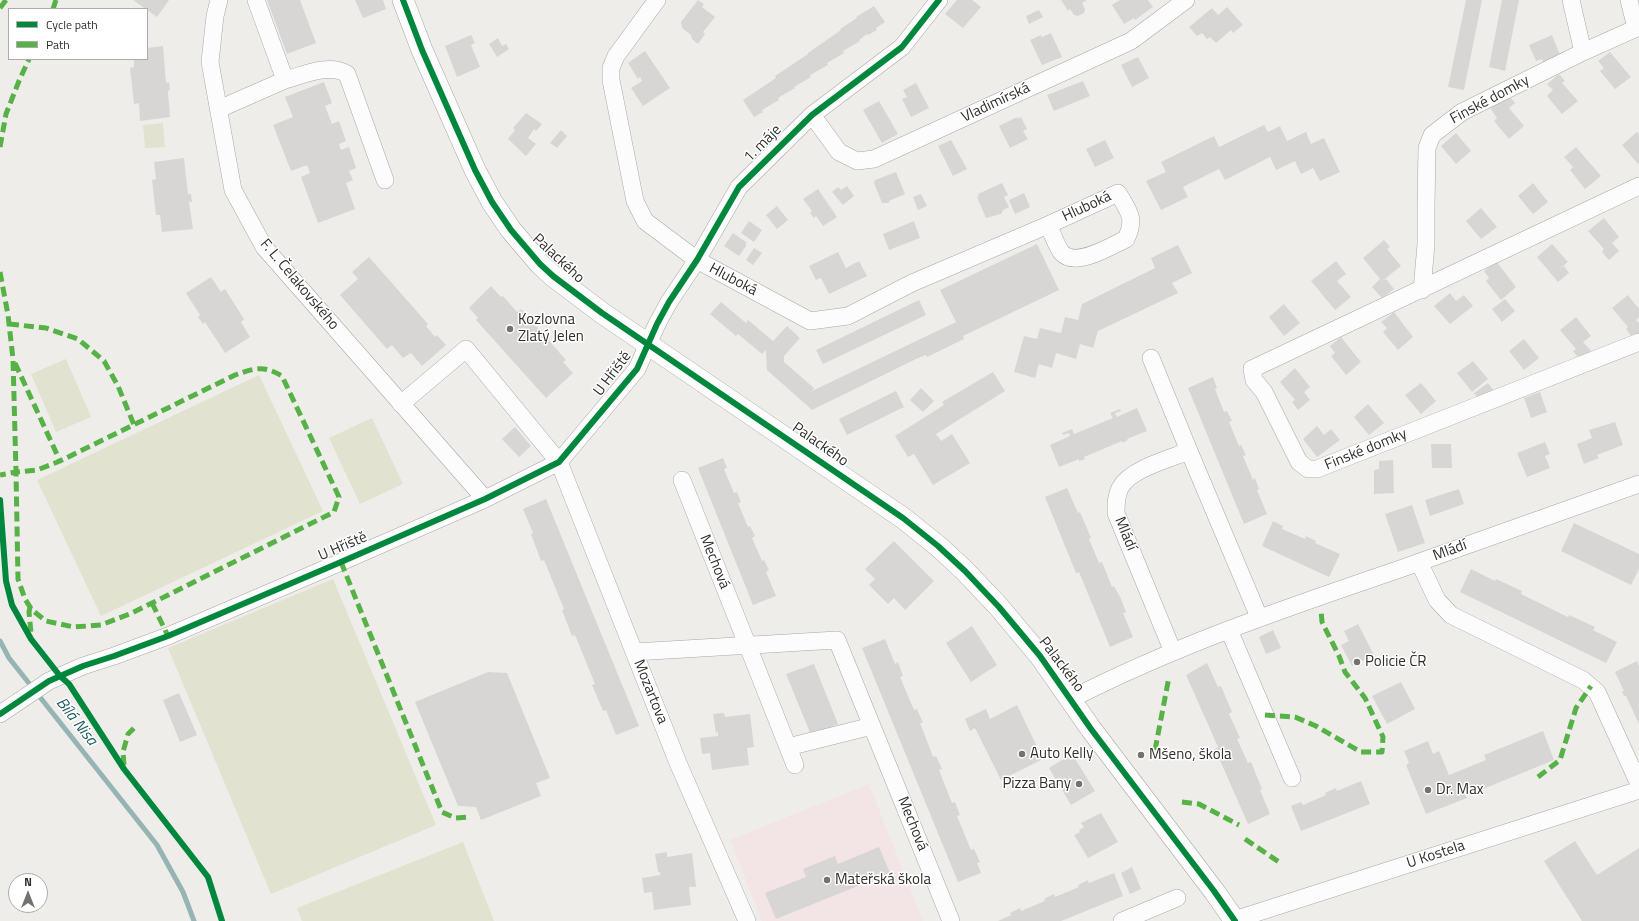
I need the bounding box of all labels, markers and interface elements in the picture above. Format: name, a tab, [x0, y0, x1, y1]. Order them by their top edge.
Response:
legend	[8, 8, 148, 60]
text: Cycle path	[46, 15, 98, 34]
text: Path	[46, 35, 70, 54]
street label: Finské domky	[1447, 72, 1533, 128]
street label: Vladimírská	[959, 79, 1033, 127]
street label: 1. máje	[740, 121, 786, 167]
street label: Hluboká	[1060, 188, 1114, 226]
street label: Palackého	[528, 230, 588, 288]
street label: F. L. Čelakovského	[256, 236, 342, 334]
street label: Hluboká	[706, 260, 760, 300]
place label: Kozlovna Zlatý Jelen	[518, 311, 584, 346]
marker: Kozlovna Zlatý Jelen	[505, 324, 515, 334]
street label: U Hřiště	[590, 348, 636, 400]
street label: Palackého	[788, 419, 852, 471]
street label: Finské domky	[1322, 425, 1410, 475]
street label: Mládí	[1110, 514, 1140, 554]
street label: U Hřiště	[316, 529, 370, 565]
street label: Mechová	[695, 532, 733, 592]
street label: Mládí	[1431, 537, 1469, 565]
street label: Palackého	[1034, 634, 1088, 696]
place label: Policie ČR	[1365, 653, 1427, 671]
street label: Mozartova	[629, 657, 671, 727]
marker: Policie ČR	[1352, 657, 1362, 667]
water label: Bílá Nisa	[51, 694, 101, 750]
place label: Auto Kelly	[1030, 745, 1093, 763]
place label: Mšeno, škola	[1149, 746, 1232, 764]
marker: Auto Kelly	[1017, 749, 1027, 759]
marker: Mšeno, škola	[1136, 750, 1146, 760]
place label: Pizza Bany	[1002, 775, 1071, 793]
marker: Pizza Bany	[1074, 779, 1084, 789]
place label: Dr. Max	[1436, 781, 1483, 799]
marker: Dr. Max	[1423, 785, 1433, 795]
street label: Mechová	[893, 794, 931, 854]
street label: U Kostela	[1405, 837, 1467, 873]
place label: Mateřská škola	[835, 871, 931, 889]
north arrow	[8, 873, 48, 913]
text: N	[24, 874, 32, 890]
marker: Mateřská škola	[822, 875, 832, 885]

